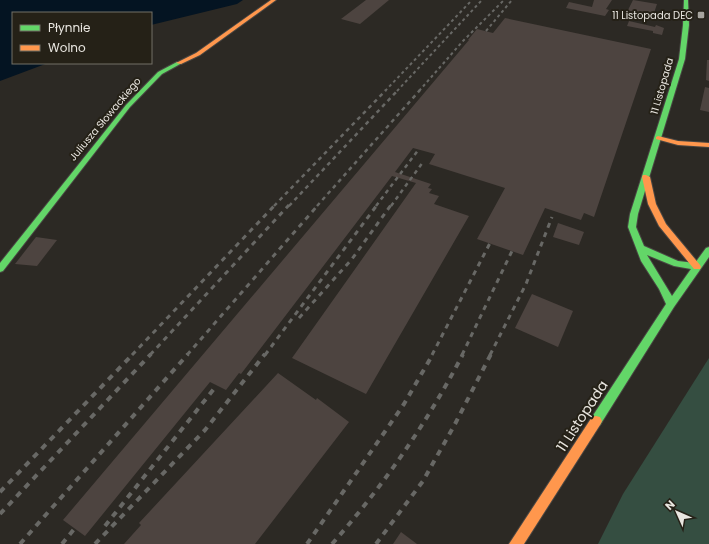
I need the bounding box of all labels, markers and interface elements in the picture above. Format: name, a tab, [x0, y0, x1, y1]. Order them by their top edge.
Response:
place label: 11 Listopada DEC	[612, 8, 693, 23]
marker: 11 Listopada DEC	[696, 10, 706, 20]
legend	[12, 12, 152, 64]
text: Płynnie	[48, 19, 90, 36]
text: Wolno	[48, 39, 86, 56]
street label: 11 Listopada	[647, 56, 677, 116]
street label: Juliusza Słowackiego	[66, 74, 144, 164]
street label: 11 Listopada	[551, 376, 613, 456]
north arrow	[657, 492, 697, 532]
text: N	[661, 496, 679, 514]

